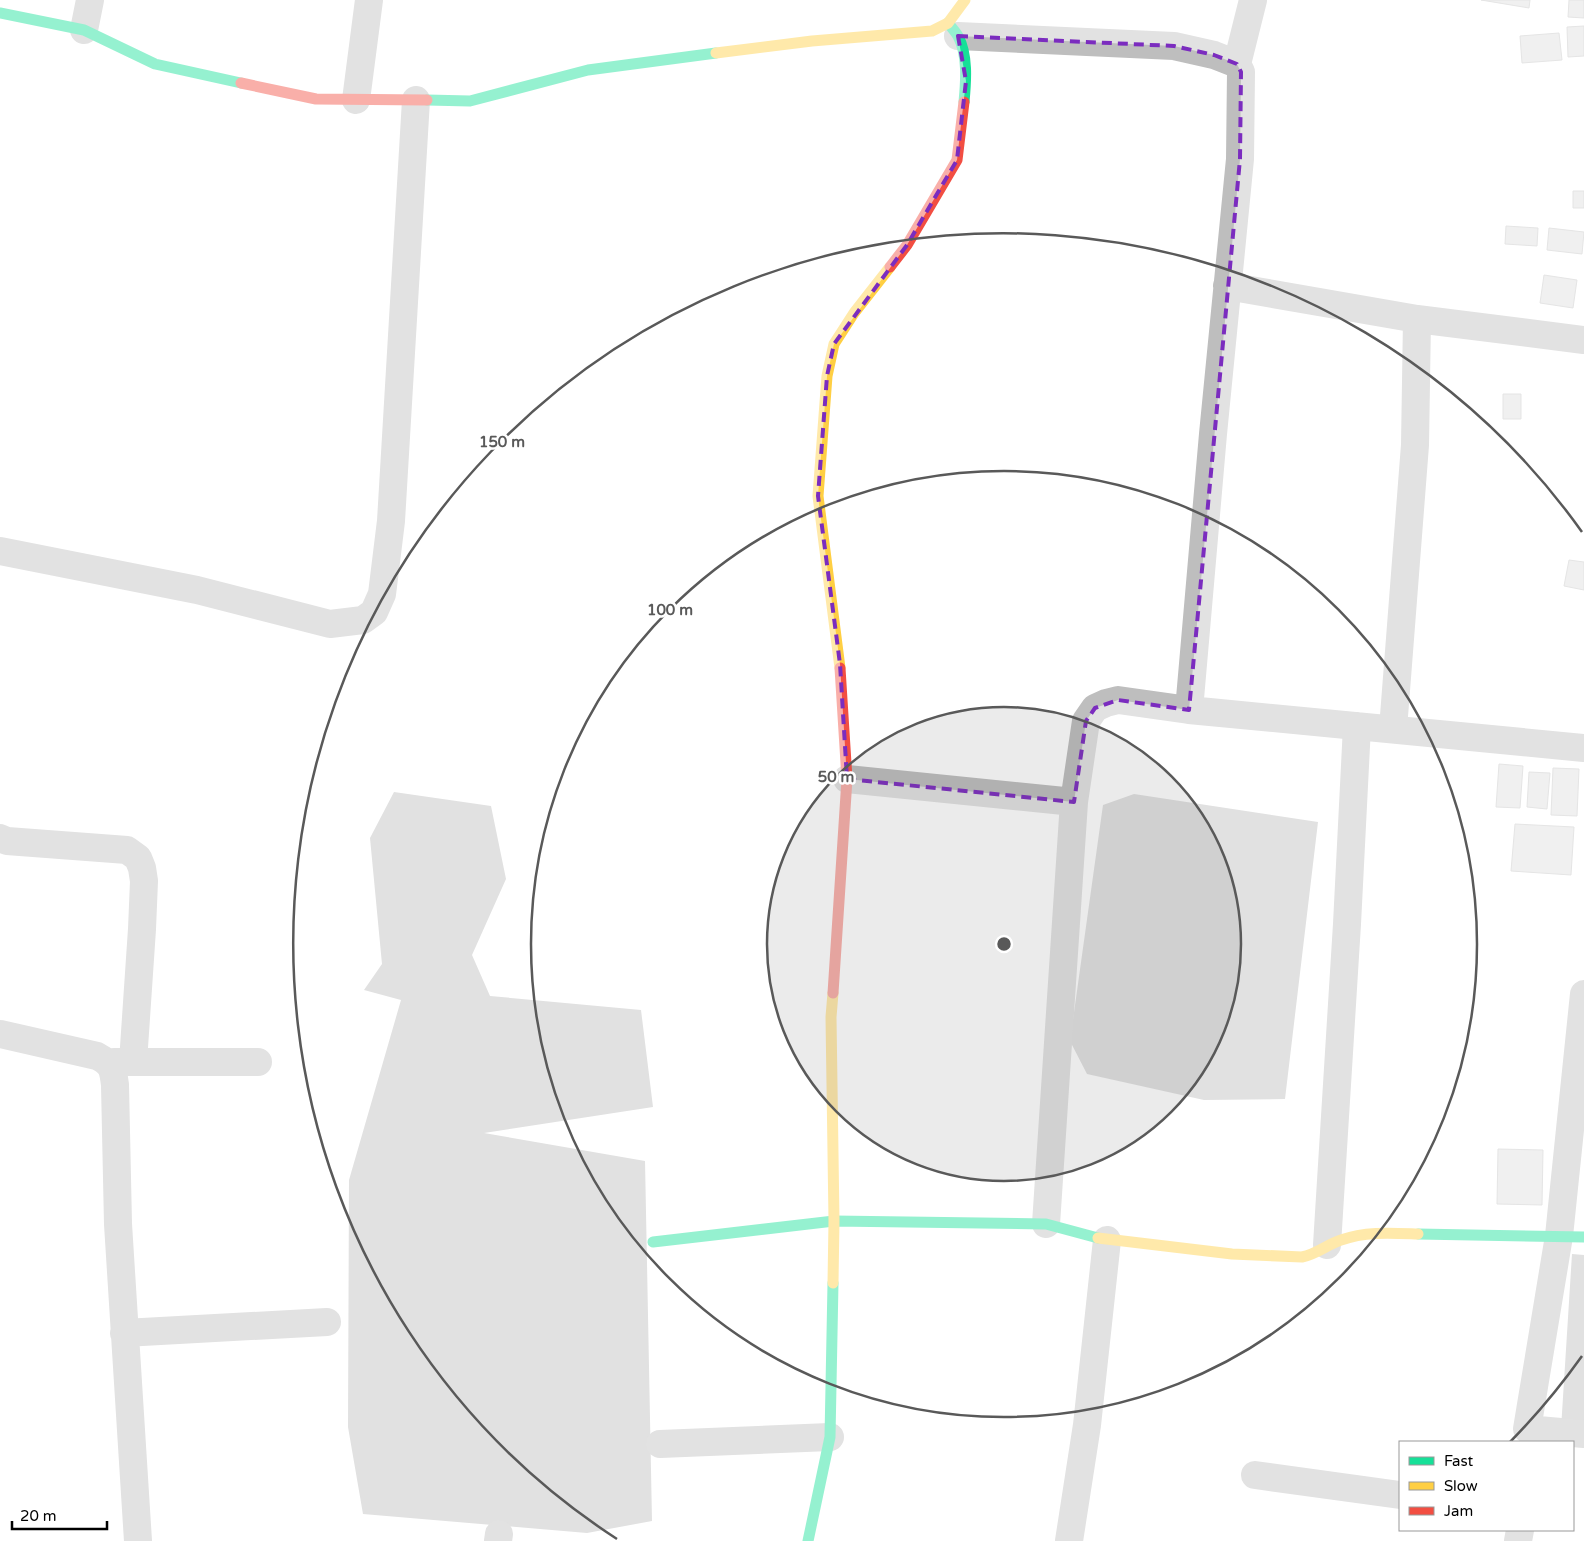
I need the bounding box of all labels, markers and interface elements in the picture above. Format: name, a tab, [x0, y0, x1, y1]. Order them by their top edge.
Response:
text: 150 m	[479, 433, 525, 451]
text: 100 m	[647, 601, 693, 619]
text: 50 m	[818, 768, 854, 786]
centre of rings	[995, 935, 1013, 953]
legend	[1399, 1441, 1574, 1531]
text: Fast	[1444, 1452, 1474, 1470]
text: Slow	[1444, 1477, 1478, 1495]
scale bar	[12, 1498, 108, 1530]
text: Jam	[1444, 1502, 1473, 1520]
text: 20 m	[20, 1507, 57, 1525]

